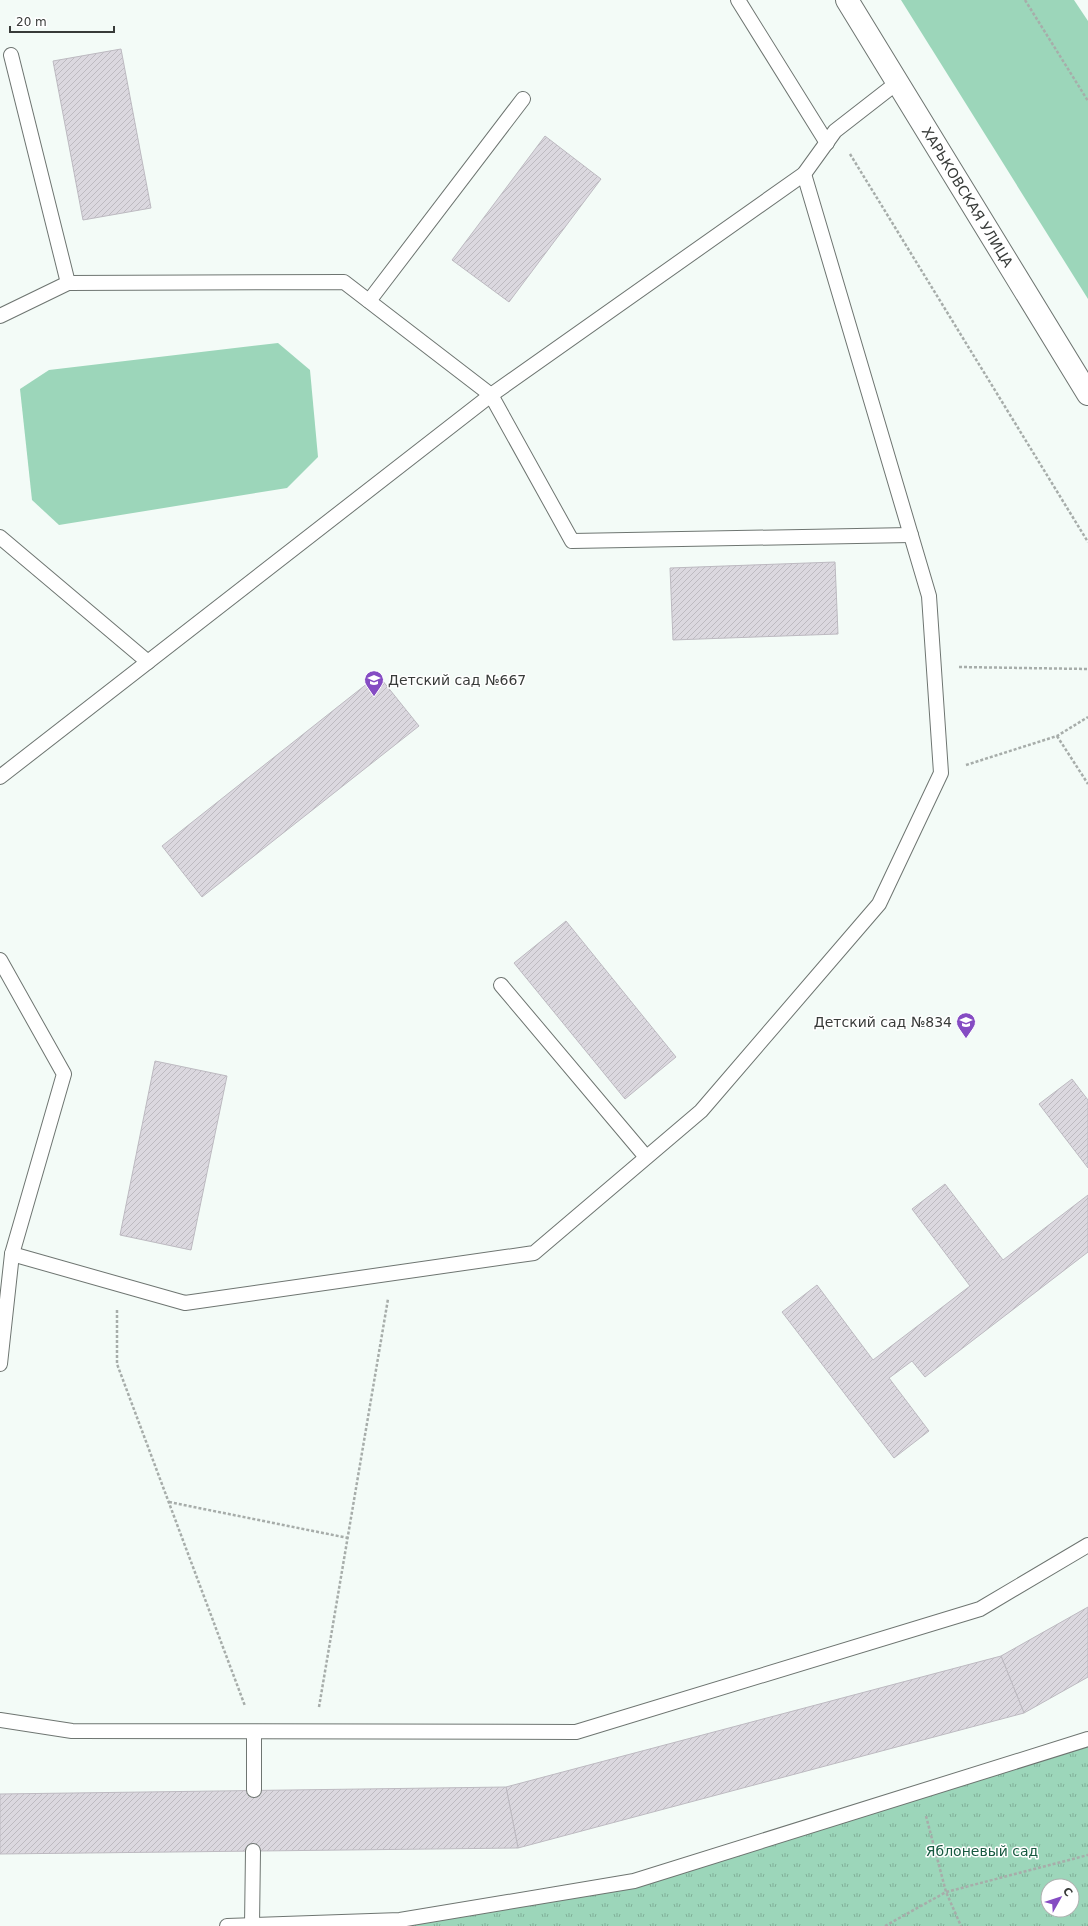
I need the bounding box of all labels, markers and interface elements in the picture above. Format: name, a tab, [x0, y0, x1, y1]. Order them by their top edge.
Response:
scale bar	[10, 8, 114, 34]
text: 20 m	[16, 15, 47, 29]
street label: ХАРЬКОВСКАЯ УЛИЦА	[919, 124, 1017, 270]
school or university icon: Детский сад №667	[363, 669, 385, 697]
place label: Детский сад №667	[388, 672, 526, 688]
school or university icon: Детский сад №834	[955, 1011, 977, 1039]
place label: Детский сад №834	[814, 1014, 952, 1030]
park label: Яблоневый сад	[926, 1843, 1038, 1859]
north arrow	[1040, 1878, 1080, 1918]
text: С	[1060, 1885, 1075, 1899]

